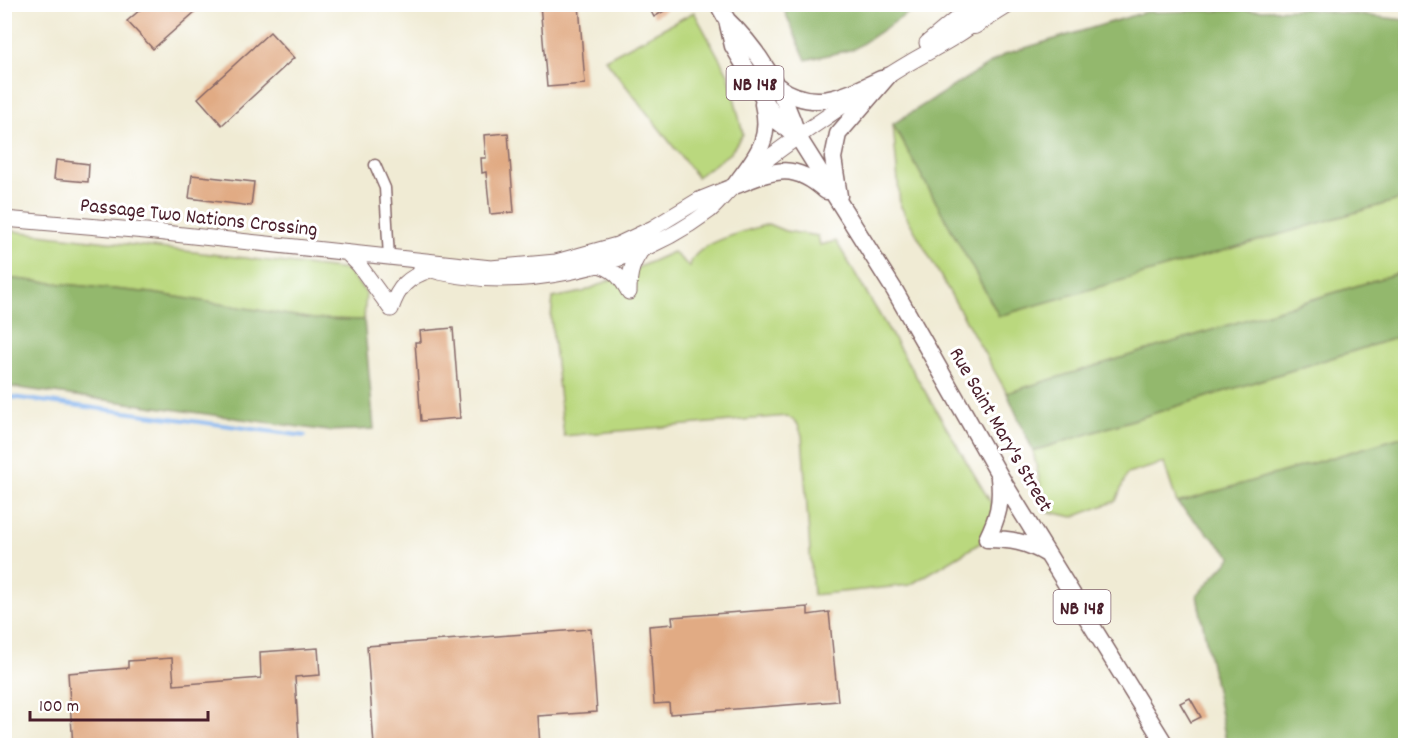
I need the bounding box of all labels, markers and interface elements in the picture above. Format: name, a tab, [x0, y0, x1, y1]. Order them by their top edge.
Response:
road number: NB 148	[726, 66, 783, 100]
street label: Passage Two Nations Crossing	[78, 192, 319, 246]
street label: Rue Saint Mary's Street	[940, 343, 1059, 519]
road number: NB 148	[1054, 590, 1110, 624]
scale bar	[30, 684, 208, 722]
text: 100 m	[39, 695, 79, 720]

